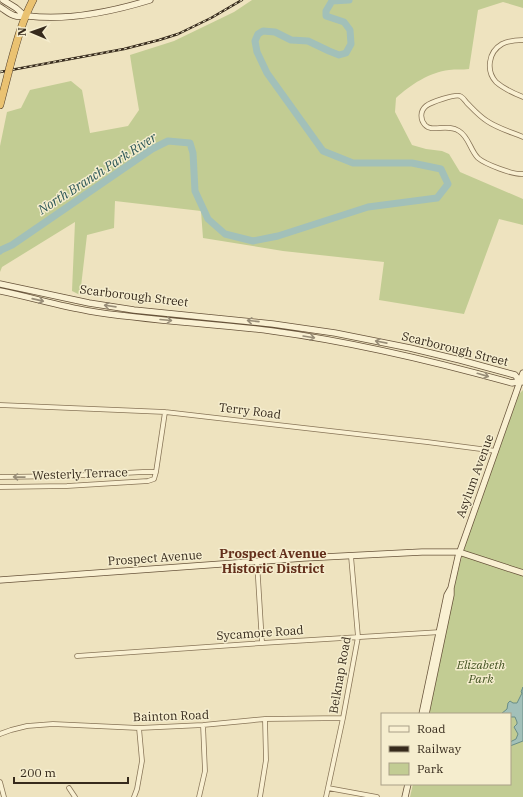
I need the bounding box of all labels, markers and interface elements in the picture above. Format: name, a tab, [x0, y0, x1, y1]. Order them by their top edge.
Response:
north arrow	[12, 12, 52, 52]
text: N	[15, 27, 29, 36]
water label: North Branch Park River	[34, 128, 160, 219]
street label: Scarborough Street	[79, 281, 189, 310]
one-way arrow	[31, 297, 44, 305]
one-way arrow	[104, 302, 117, 310]
one-way arrow	[159, 316, 172, 324]
one-way arrow	[247, 318, 260, 325]
street label: Scarborough Street	[400, 328, 510, 369]
one-way arrow	[302, 333, 315, 341]
one-way arrow	[375, 338, 388, 346]
one-way arrow	[476, 372, 489, 379]
street label: Terry Road	[218, 399, 282, 422]
street label: Asylum Avenue	[452, 432, 497, 520]
street label: Westerly Terrace	[32, 464, 128, 483]
one-way arrow	[13, 473, 26, 481]
district label: Prospect Avenue Historic District	[219, 545, 327, 577]
street label: Prospect Avenue	[107, 547, 203, 568]
street label: Sycamore Road	[216, 622, 304, 643]
street label: Belknap Road	[325, 635, 354, 715]
park label: Elizabeth Park	[456, 657, 506, 686]
street label: Bainton Road	[133, 707, 209, 724]
legend	[381, 713, 511, 785]
text: Road	[417, 721, 446, 736]
text: Railway	[417, 741, 462, 756]
scale bar	[14, 759, 128, 785]
text: Park	[417, 761, 443, 776]
text: 200 m	[20, 765, 56, 780]

